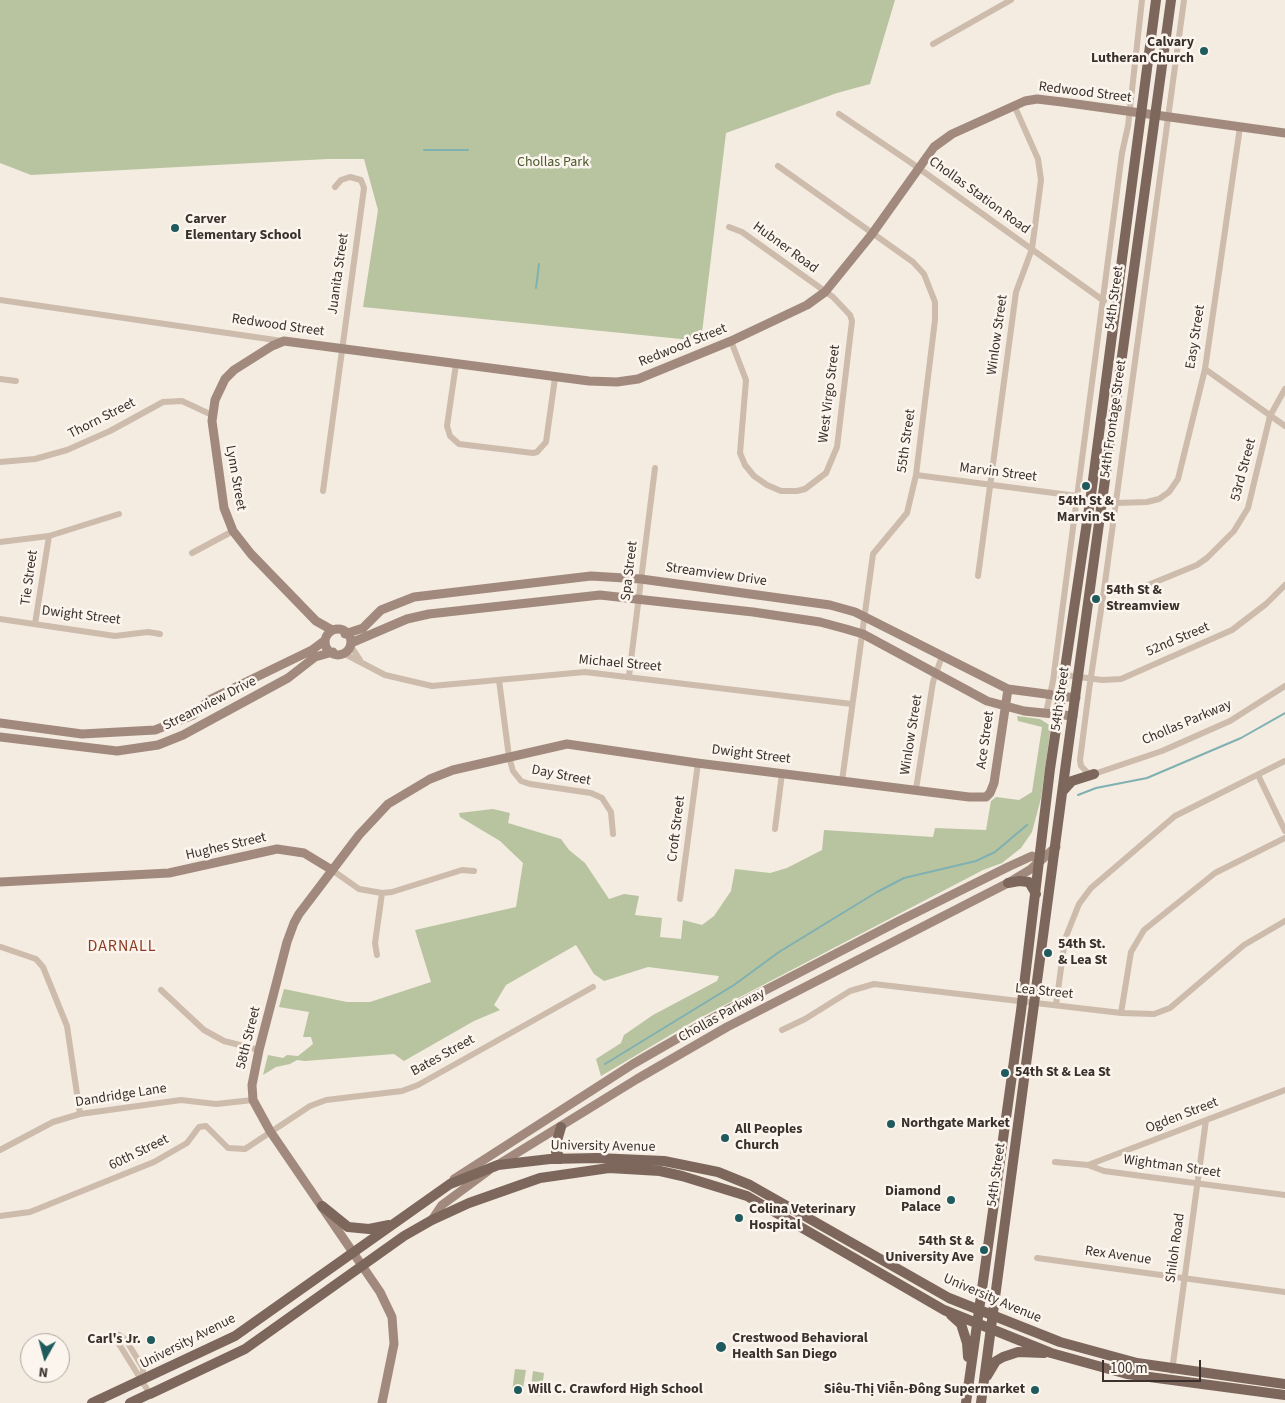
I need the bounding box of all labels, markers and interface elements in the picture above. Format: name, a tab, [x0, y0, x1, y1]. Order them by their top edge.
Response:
place label: Calvary Lutheran Church	[1091, 35, 1194, 68]
marker: Calvary Lutheran Church	[1198, 45, 1210, 57]
street label: Redwood Street	[1038, 79, 1132, 107]
street label: Chollas Station Road	[925, 154, 1033, 238]
park label: Chollas Park	[517, 155, 589, 171]
place label: Carver Elementary School	[185, 212, 301, 244]
street label: Hubner Road	[749, 219, 821, 277]
marker: Carver Elementary School	[169, 222, 181, 234]
street label: Juanita Street	[325, 232, 353, 316]
street label: 54th Street	[1102, 265, 1128, 331]
street label: Winlow Street	[984, 294, 1012, 376]
street label: Easy Street	[1183, 304, 1209, 370]
street label: Redwood Street	[231, 311, 325, 341]
street label: Redwood Street	[637, 321, 729, 371]
street label: West Virgo Street	[816, 344, 844, 444]
street label: 54th Frontage Street	[1097, 359, 1131, 479]
street label: Thorn Street	[66, 395, 138, 443]
street label: 55th Street	[894, 408, 920, 474]
street label: 53rd Street	[1228, 437, 1260, 503]
street label: Lynn Street	[221, 444, 249, 512]
street label: Marvin Street	[958, 460, 1038, 486]
marker: 54th St & Marvin St	[1080, 480, 1092, 492]
place label: 54th St & Marvin St	[1057, 494, 1115, 526]
street label: Spa Street	[618, 540, 642, 602]
street label: Tie Street	[18, 549, 42, 607]
street label: Streamview Drive	[664, 560, 768, 590]
place label: 54th St & Streamview	[1106, 583, 1180, 616]
marker: 54th St & Streamview	[1090, 593, 1102, 605]
street label: Dwight Street	[41, 603, 121, 629]
street label: 52nd Street	[1144, 619, 1212, 661]
street label: Michael Street	[578, 652, 662, 676]
street label: 54th Street	[1048, 666, 1074, 732]
street label: Streamview Drive	[161, 673, 259, 735]
street label: Winlow Street	[897, 694, 927, 776]
street label: Chollas Parkway	[1140, 697, 1234, 749]
street label: Ace Street	[974, 710, 998, 770]
street label: Dwight Street	[711, 742, 791, 768]
street label: Day Street	[530, 762, 592, 790]
street label: Croft Street	[665, 795, 689, 863]
street label: Hughes Street	[184, 830, 268, 864]
district label: DARNALL	[87, 937, 157, 957]
place label: 54th St. & Lea St	[1058, 937, 1107, 970]
marker: 54th St. & Lea St	[1042, 947, 1054, 959]
street label: Lea Street	[1014, 981, 1074, 1003]
street label: Chollas Parkway	[676, 985, 768, 1047]
street label: 58th Street	[233, 1005, 265, 1071]
street label: Bates Street	[408, 1032, 478, 1080]
place label: 54th St & Lea St	[1015, 1065, 1111, 1081]
marker: 54th St & Lea St	[999, 1067, 1011, 1079]
street label: Dandridge Lane	[74, 1080, 168, 1112]
street label: Ogden Street	[1143, 1094, 1221, 1138]
place label: Northgate Market	[901, 1116, 1010, 1132]
marker: Northgate Market	[885, 1118, 897, 1130]
place label: All Peoples Church	[735, 1122, 802, 1154]
street label: 60th Street	[106, 1131, 172, 1175]
marker: All Peoples Church	[719, 1132, 731, 1144]
street label: University Avenue	[550, 1138, 656, 1156]
street label: 54th Street	[984, 1142, 1010, 1208]
street label: Wightman Street	[1122, 1152, 1222, 1182]
place label: Diamond Palace	[885, 1184, 941, 1216]
marker: Diamond Palace	[945, 1194, 957, 1206]
place label: Colina Veterinary Hospital	[749, 1202, 856, 1234]
marker: Colina Veterinary Hospital	[733, 1212, 745, 1224]
street label: Shiloh Road	[1163, 1212, 1189, 1284]
place label: 54th St & University Ave	[885, 1234, 974, 1266]
street label: Rex Avenue	[1084, 1243, 1152, 1269]
marker: 54th St & University Ave	[978, 1244, 990, 1256]
street label: University Avenue	[940, 1271, 1044, 1327]
street label: University Avenue	[137, 1311, 239, 1373]
place label: Crestwood Behavioral Health San Diego	[732, 1331, 868, 1364]
place label: Carl's Jr.	[87, 1332, 141, 1348]
north arrow	[20, 1333, 70, 1383]
marker: Carl's Jr.	[145, 1334, 157, 1346]
marker: Crestwood Behavioral Health San Diego	[714, 1340, 728, 1354]
scale bar	[1105, 1350, 1204, 1382]
text: 100 m	[1110, 1358, 1148, 1379]
text: N	[37, 1361, 49, 1382]
place label: Will C. Crawford High School	[528, 1382, 703, 1398]
place label: Siêu-Thị Viễn-Đông Supermarket	[824, 1382, 1025, 1398]
marker: Will C. Crawford High School	[512, 1384, 524, 1396]
marker: Siêu-Thị Viễn-Đông Supermarket	[1029, 1384, 1041, 1396]

